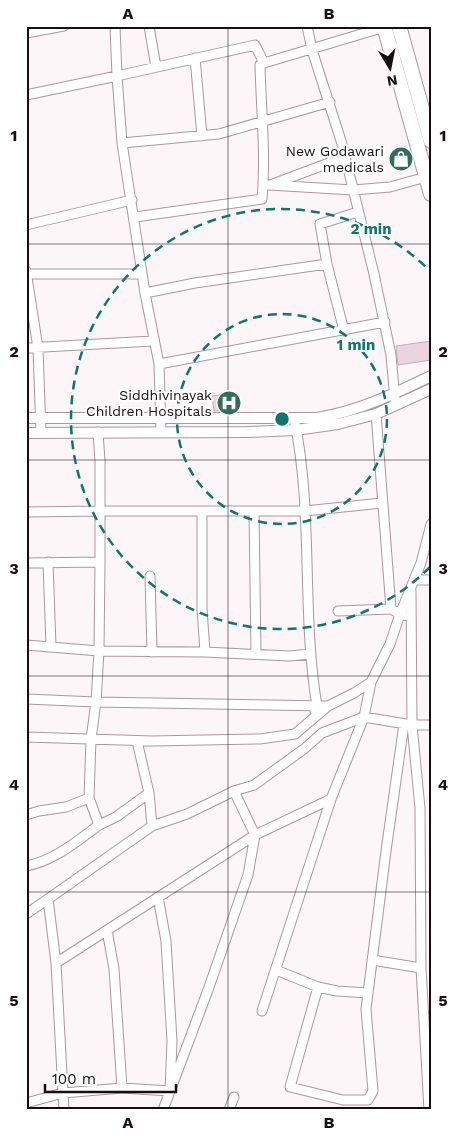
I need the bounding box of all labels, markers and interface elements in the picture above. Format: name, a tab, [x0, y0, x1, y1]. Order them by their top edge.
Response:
text: A	[123, 4, 134, 23]
text: B	[324, 4, 335, 23]
north arrow	[364, 42, 414, 92]
text: N	[386, 72, 399, 90]
text: 1	[11, 126, 17, 145]
text: 1	[440, 126, 446, 145]
place label: New Godawari medicals	[286, 143, 384, 175]
shop icon: New Godawari medicals	[388, 146, 414, 172]
text: 2 min	[350, 220, 392, 238]
text: 1 min	[337, 336, 375, 354]
text: 2	[9, 342, 19, 361]
text: 2	[438, 342, 448, 361]
place label: Siddhivinayak Children Hospitals	[86, 387, 212, 419]
hospital icon: Siddhivinayak Children Hospitals	[216, 390, 242, 416]
centre of rings	[273, 410, 291, 428]
text: 3	[9, 559, 19, 578]
text: 3	[438, 559, 448, 578]
text: 4	[9, 775, 19, 794]
text: 4	[438, 775, 448, 794]
text: 5	[9, 991, 19, 1010]
text: 5	[438, 991, 448, 1010]
scale bar	[45, 1061, 176, 1093]
text: 100 m	[52, 1070, 96, 1088]
text: A	[123, 1113, 134, 1132]
text: B	[324, 1113, 335, 1132]

